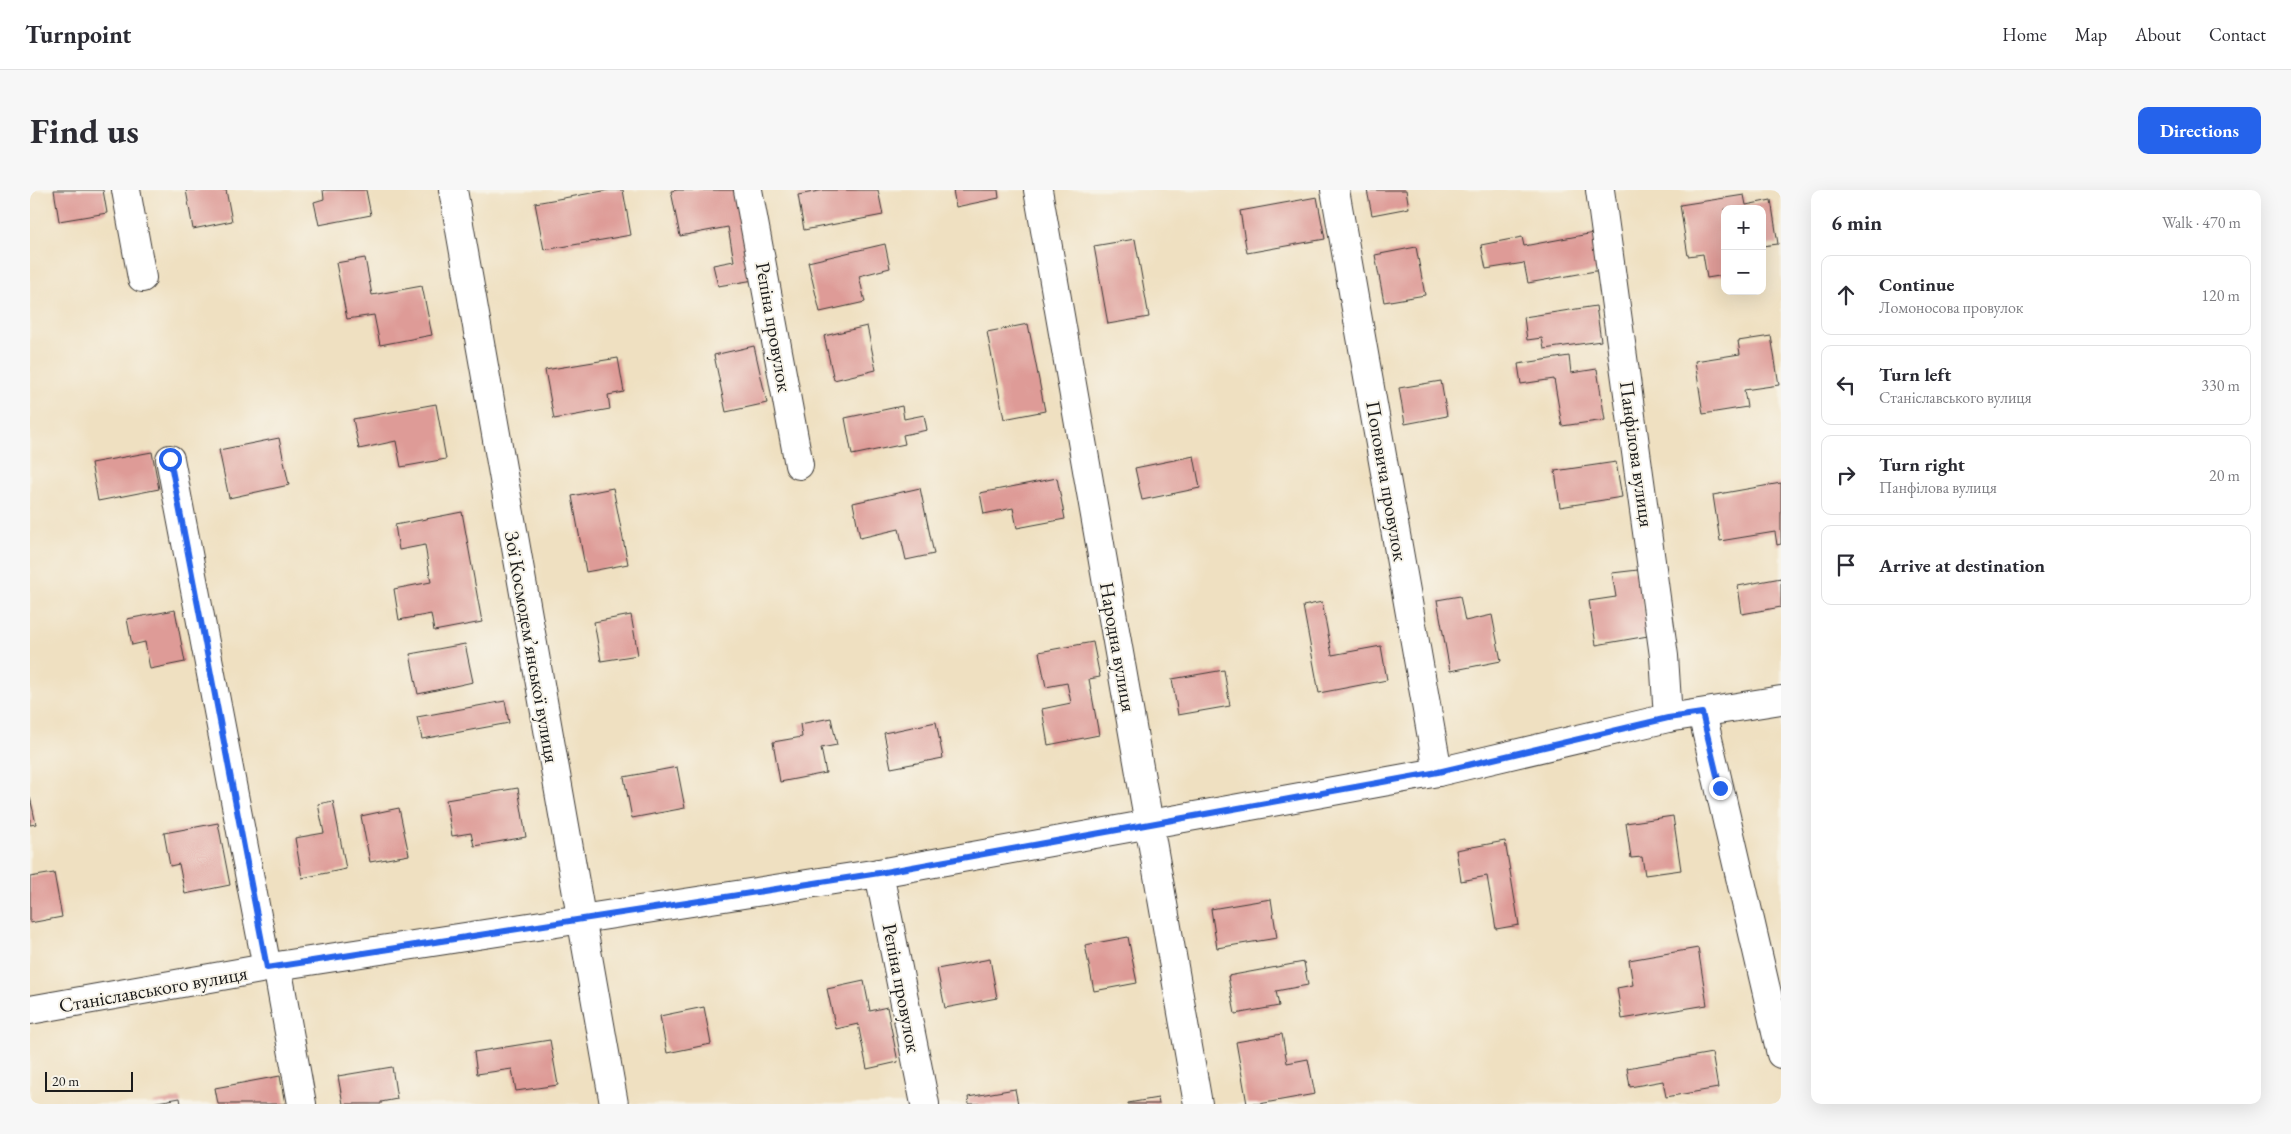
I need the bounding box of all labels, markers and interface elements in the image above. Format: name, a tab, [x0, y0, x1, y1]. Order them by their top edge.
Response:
text: Turnpoint	[25, 19, 131, 50]
text: Home	[2002, 23, 2047, 46]
text: Map	[2075, 23, 2107, 46]
text: About	[2135, 23, 2181, 46]
text: Contact	[2209, 23, 2266, 46]
button: Directions	[2138, 107, 2261, 154]
text: Find us	[30, 108, 139, 153]
map controls	[1721, 205, 1766, 295]
button: +	[1721, 205, 1766, 250]
text: 6 min	[1831, 209, 1882, 236]
text: Walk · 470 m	[2162, 212, 2241, 233]
button: −	[1721, 250, 1766, 295]
street label: Рєпіна провулок	[750, 260, 798, 394]
text: Continue	[1879, 272, 1954, 297]
icon: ahead	[1832, 281, 1860, 309]
text: 120 m	[2201, 285, 2240, 306]
text: Ломоносова провулок	[1879, 297, 2023, 318]
text: Turn left	[1879, 362, 1951, 387]
icon: left	[1832, 371, 1860, 399]
text: 330 m	[2201, 375, 2240, 396]
street label: Панфілова вулиця	[1614, 379, 1660, 529]
text: Станіславського вулиця	[1879, 387, 2032, 408]
street label: Поповича провулок	[1360, 399, 1414, 564]
route start	[159, 448, 182, 471]
text: Turn right	[1879, 452, 1965, 477]
icon: right	[1832, 461, 1860, 489]
text: 20 m	[2209, 465, 2240, 486]
text: Панфілова вулиця	[1879, 477, 1997, 498]
street label: Зої Космодем’янської вулиця	[499, 529, 565, 765]
icon: arrive	[1832, 551, 1860, 579]
text: Arrive at destination	[1879, 553, 2045, 578]
street label: Народна вулиця	[1094, 580, 1142, 714]
route end	[1709, 777, 1732, 800]
street label: Рєпіна провулок	[877, 921, 927, 1055]
street label: Станіславського вулиця	[57, 960, 249, 1018]
scale bar	[45, 1069, 132, 1092]
text: 20 m	[52, 1072, 79, 1090]

